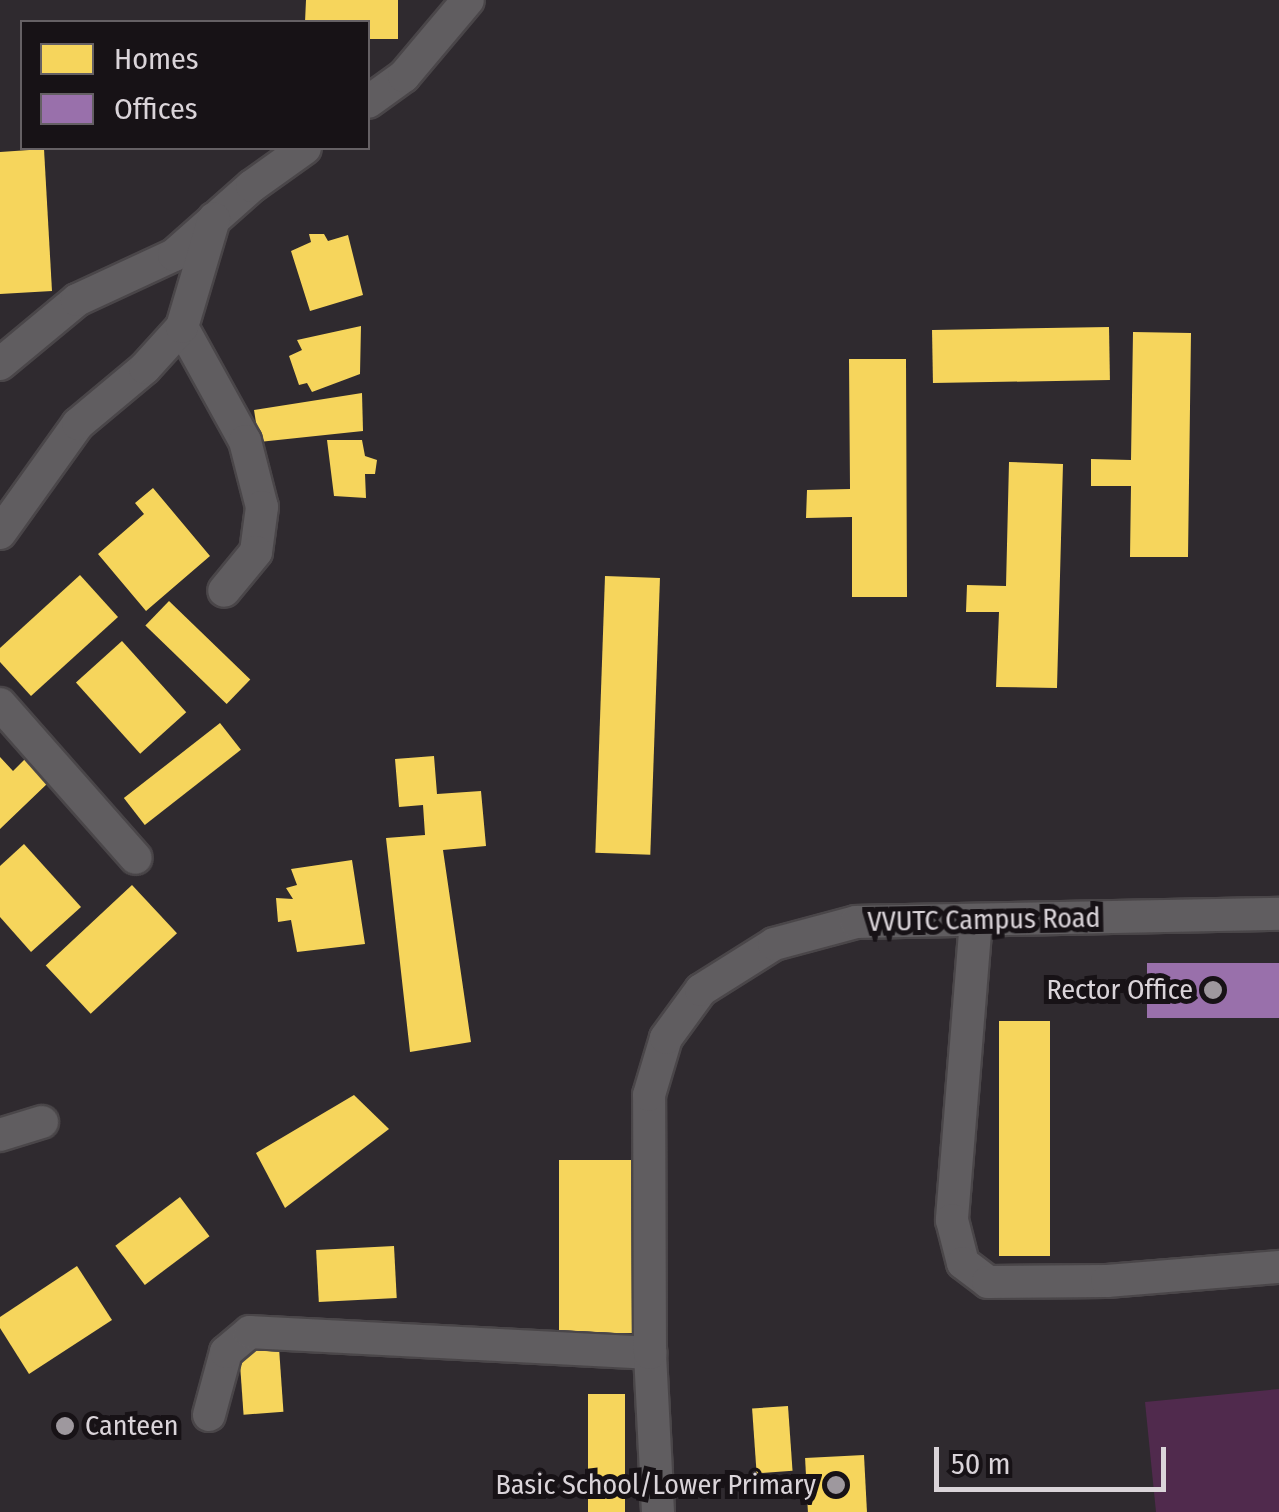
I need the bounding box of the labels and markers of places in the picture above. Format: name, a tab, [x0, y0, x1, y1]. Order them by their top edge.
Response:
place label: Rector Office	[1046, 973, 1193, 1007]
marker: Rector Office	[1202, 979, 1224, 1001]
place label: Canteen	[85, 1409, 179, 1443]
marker: Canteen	[54, 1415, 76, 1437]
place label: Basic School/Lower Primary	[496, 1468, 816, 1502]
marker: Basic School/Lower Primary	[825, 1474, 847, 1496]

